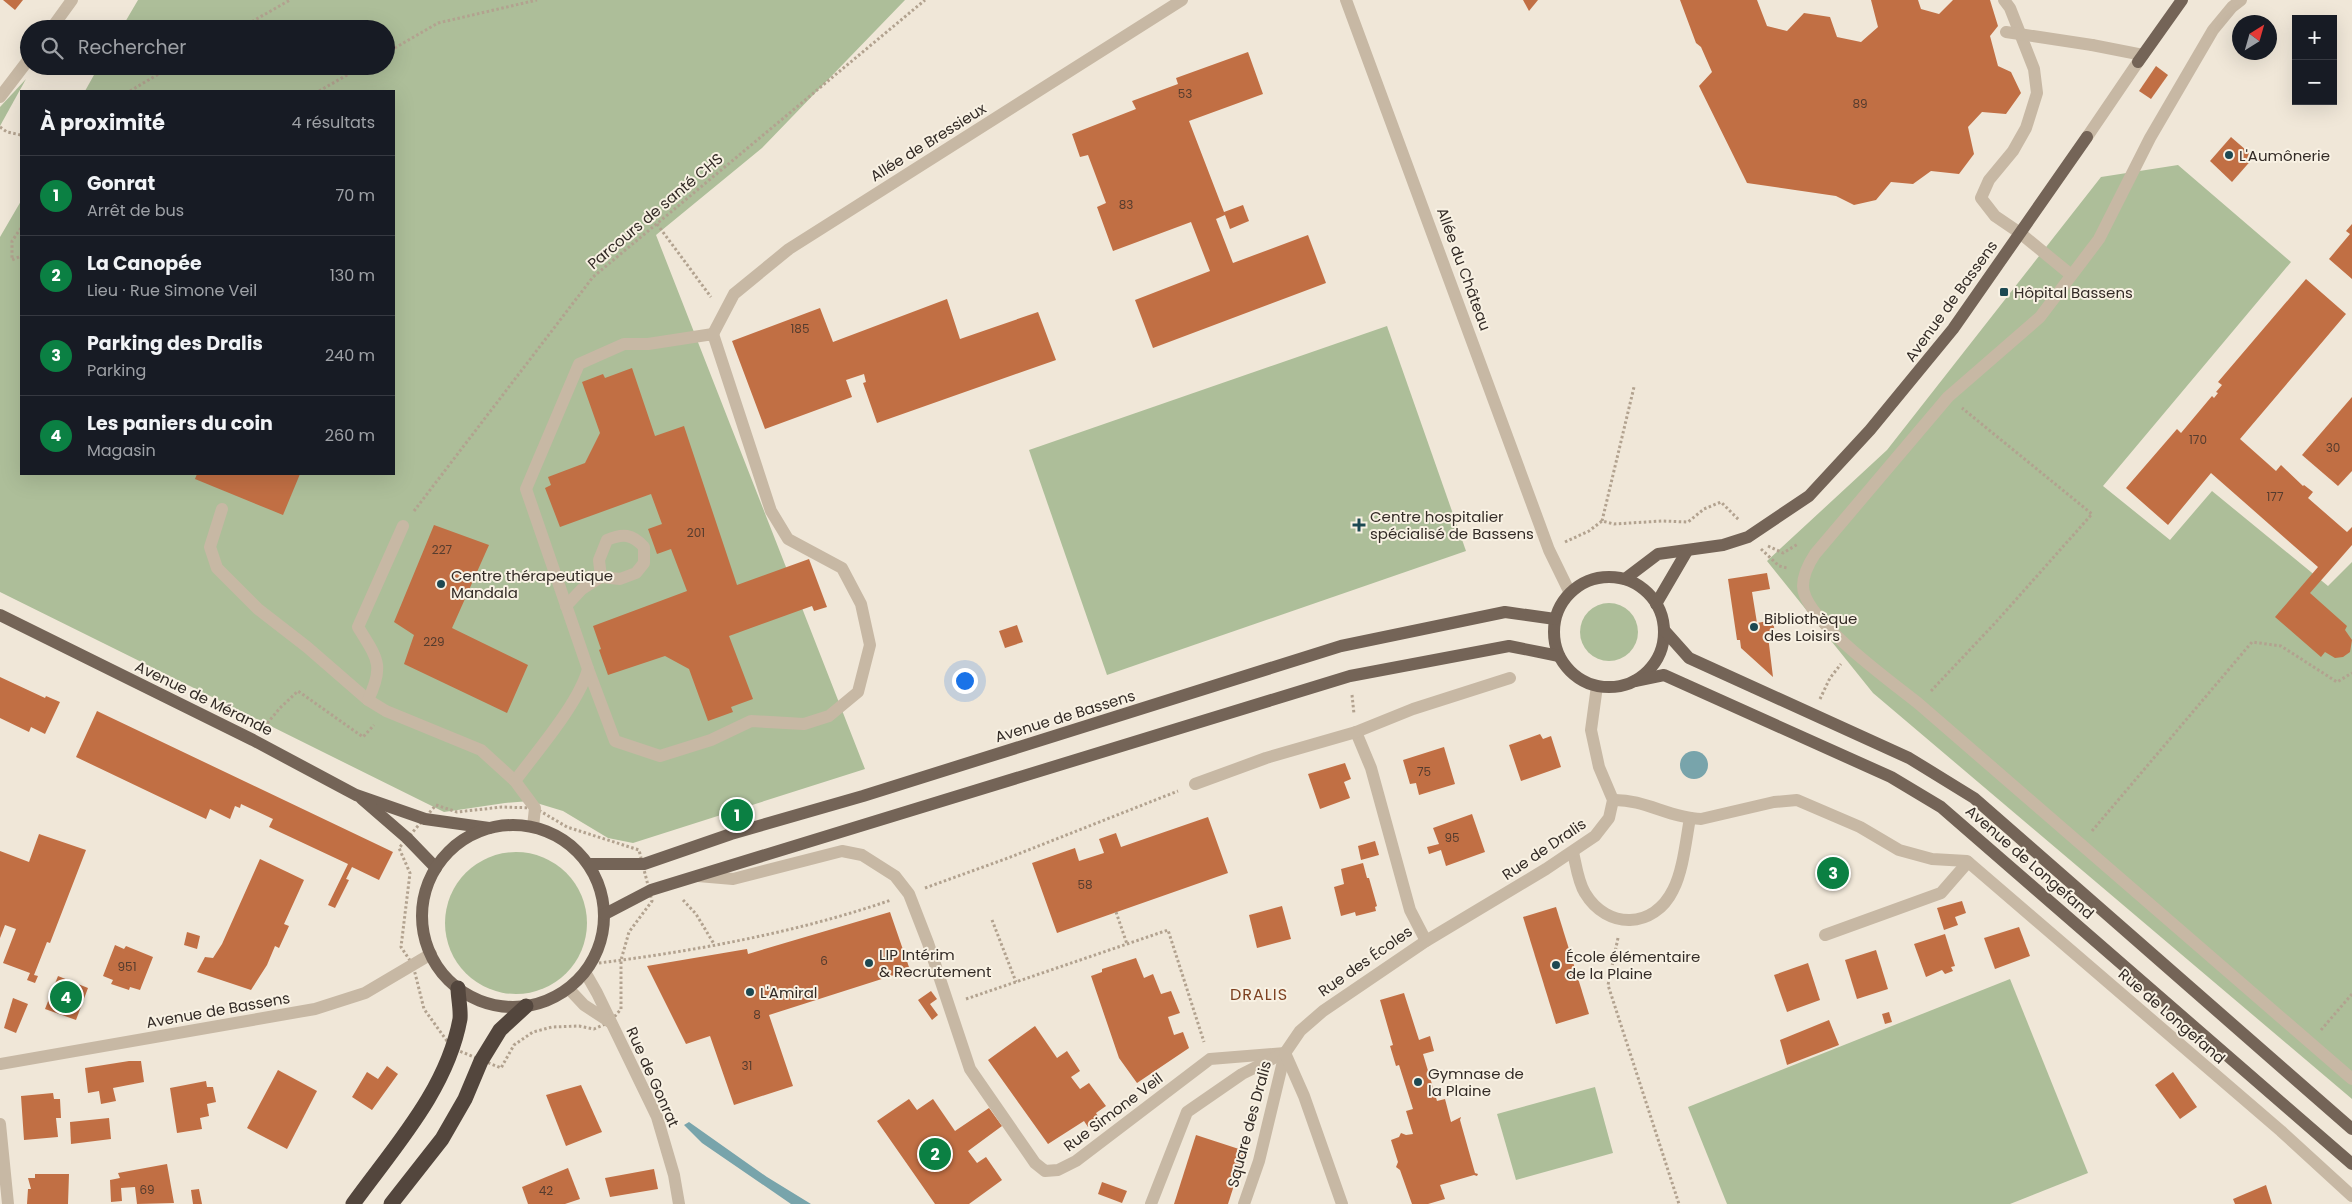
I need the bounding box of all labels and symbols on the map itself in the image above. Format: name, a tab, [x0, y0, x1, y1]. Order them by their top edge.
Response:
north arrow	[2232, 15, 2277, 60]
house number: 53	[1178, 85, 1192, 102]
house number: 89	[1852, 95, 1868, 112]
street label: Allée de Bressieux	[866, 98, 990, 186]
place label: L'Aumônerie	[2239, 145, 2330, 166]
street label: Parcours de santé CHS	[583, 148, 727, 274]
marker: L'Aumônerie	[2223, 149, 2235, 161]
house number: 83	[1119, 196, 1133, 213]
street label: Allée du Château	[1432, 204, 1496, 334]
street label: Avenue de Bassens	[1900, 236, 2002, 366]
place label: Hôpital Bassens	[2014, 282, 2133, 303]
marker: Hôpital Bassens	[1998, 286, 2010, 298]
house number: 185	[791, 320, 809, 337]
house number: 170	[2189, 431, 2207, 448]
house number: 30	[2326, 439, 2340, 456]
house number: 177	[2267, 488, 2284, 505]
place label: Centre hospitalier spécialisé de Bassens	[1370, 506, 1534, 544]
marker: Centre hospitalier spécialisé de Bassens	[1352, 518, 1366, 532]
house number: 201	[687, 524, 705, 541]
house number: 227	[432, 541, 453, 558]
place label: Centre thérapeutique Mandala	[451, 565, 613, 603]
marker: Centre thérapeutique Mandala	[435, 578, 447, 590]
place label: Bibliothèque des Loisirs	[1764, 608, 1857, 646]
marker: Bibliothèque des Loisirs	[1748, 621, 1760, 633]
house number: 229	[423, 633, 445, 650]
street label: Avenue de Mérande	[132, 656, 276, 740]
your location	[952, 668, 978, 694]
street label: Avenue de Bassens	[992, 685, 1138, 747]
house number: 75	[1417, 763, 1431, 780]
pin: 1	[721, 796, 753, 834]
street label: Avenue de Longefand	[1961, 800, 2099, 924]
street label: Rue de Dralis	[1498, 813, 1590, 885]
house number: 95	[1444, 829, 1460, 846]
pin: 3	[1817, 854, 1849, 892]
house number: 58	[1077, 876, 1093, 893]
street label: Rue des Écoles	[1314, 921, 1416, 1001]
place label: LIP Intérim & Recrutement	[879, 944, 991, 982]
place label: École élémentaire de la Plaine	[1566, 946, 1700, 984]
house number: 6	[820, 952, 828, 969]
marker: LIP Intérim & Recrutement	[863, 957, 875, 969]
house number: 951	[118, 958, 136, 975]
marker: École élémentaire de la Plaine	[1550, 959, 1562, 971]
street label: Rue de Longefand	[2114, 964, 2230, 1068]
pin: 4	[50, 978, 82, 1016]
place label: L'Amiral	[760, 982, 818, 1003]
district label: DRALIS	[1230, 983, 1288, 1006]
marker: L'Amiral	[744, 986, 756, 998]
street label: Avenue de Bassens	[145, 987, 292, 1033]
house number: 8	[753, 1006, 761, 1023]
street label: Rue de Gonrat	[622, 1024, 684, 1130]
house number: 31	[742, 1057, 752, 1074]
street label: Square des Dralis	[1222, 1058, 1276, 1190]
place label: Gymnase de la Plaine	[1428, 1063, 1524, 1101]
street label: Rue Simone Veil	[1059, 1068, 1167, 1156]
marker: Gymnase de la Plaine	[1412, 1076, 1424, 1088]
pin: 2	[919, 1135, 951, 1173]
house number: 69	[139, 1181, 155, 1198]
house number: 42	[539, 1182, 553, 1199]

